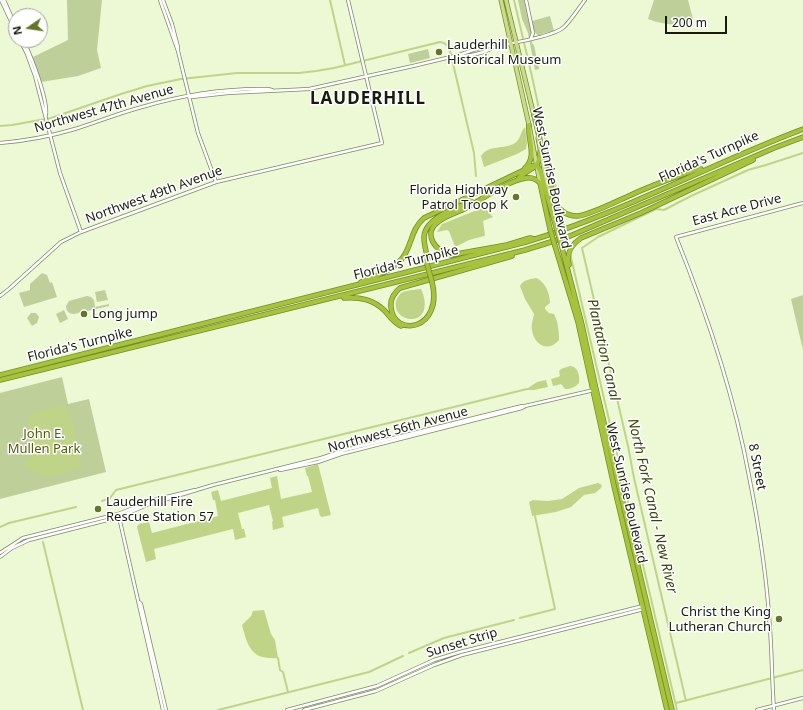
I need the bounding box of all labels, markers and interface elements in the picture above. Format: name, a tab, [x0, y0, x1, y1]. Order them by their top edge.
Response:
north arrow	[8, 8, 48, 48]
scale bar	[667, 8, 729, 34]
text: 200 m	[672, 14, 707, 31]
text: N	[8, 25, 25, 37]
place label: Lauderhill Historical Museum	[447, 37, 561, 68]
marker: Lauderhill Historical Museum	[434, 47, 444, 57]
street label: Northwest 47th Avenue	[32, 82, 176, 136]
district label: LAUDERHILL	[310, 89, 426, 109]
street label: West Sunrise Boulevard	[528, 106, 574, 250]
street label: Florida's Turnpike	[657, 128, 761, 186]
street label: Northwest 49th Avenue	[84, 163, 224, 227]
place label: Florida Highway Patrol Troop K	[409, 182, 508, 213]
street label: East Acre Drive	[691, 191, 783, 229]
marker: Florida Highway Patrol Troop K	[511, 192, 521, 202]
street label: Florida's Turnpike	[352, 242, 460, 284]
water label: Plantation Canal	[583, 297, 623, 403]
place label: Long jump	[92, 306, 158, 322]
marker: Long jump	[79, 309, 89, 319]
street label: Florida's Turnpike	[26, 324, 134, 366]
street label: Northwest 56th Avenue	[326, 404, 470, 456]
water label: North Fork Canal - New River	[624, 417, 680, 595]
street label: West Sunrise Boulevard	[602, 421, 650, 565]
park label: John E. Mullen Park	[8, 426, 80, 457]
street label: 8 Street	[745, 442, 769, 492]
place label: Lauderhill Fire Rescue Station 57	[106, 494, 214, 525]
marker: Lauderhill Fire Rescue Station 57	[93, 504, 103, 514]
place label: Christ the King Lutheran Church	[669, 604, 771, 635]
marker: Christ the King Lutheran Church	[774, 614, 784, 624]
street label: Sunset Strip	[425, 625, 499, 661]

